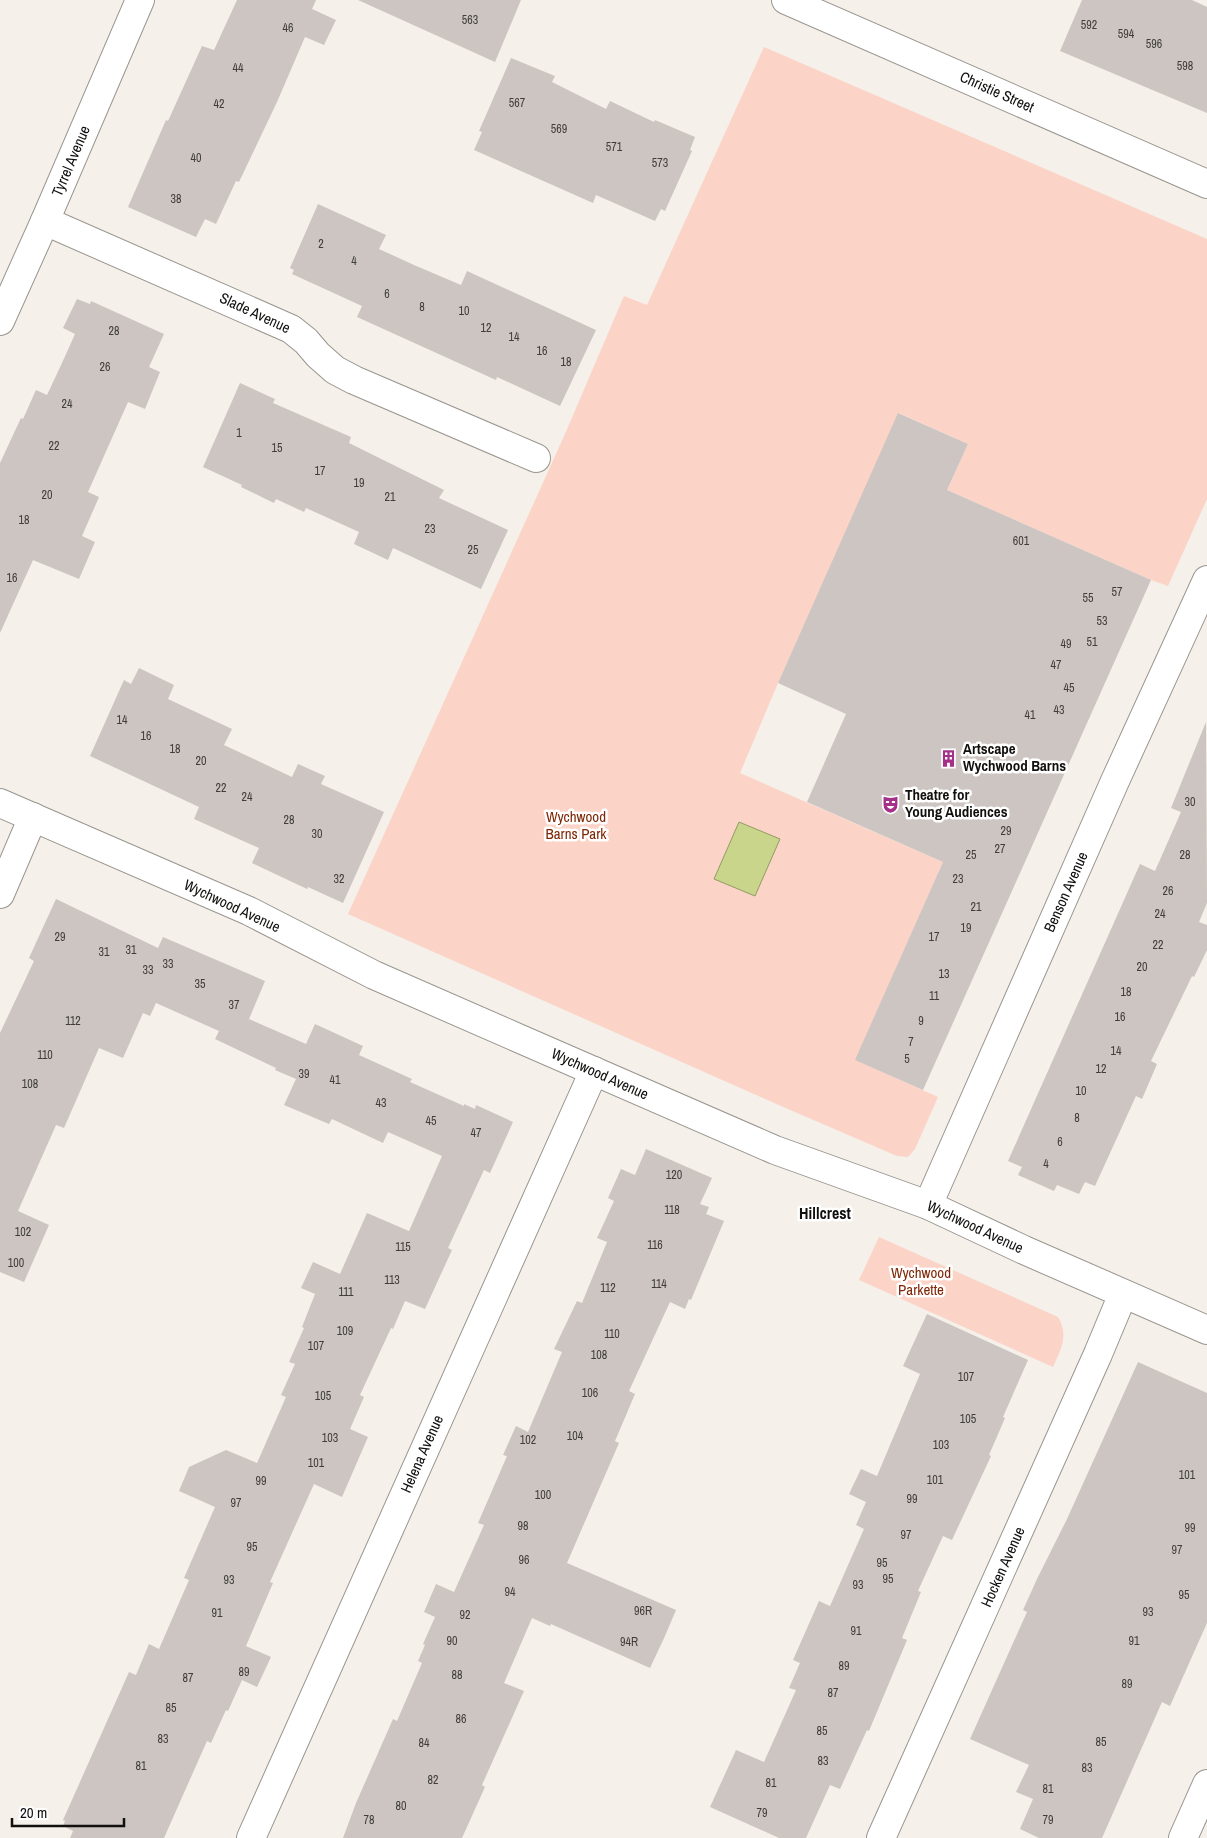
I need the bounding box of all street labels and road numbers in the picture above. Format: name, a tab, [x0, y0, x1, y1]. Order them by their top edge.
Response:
street label: Christie Street	[957, 66, 1038, 117]
street label: Tyrrel Avenue	[46, 122, 95, 199]
street label: Slade Avenue	[216, 287, 294, 338]
street label: Benson Avenue	[1038, 848, 1093, 935]
street label: Wychwood Avenue	[181, 874, 284, 937]
street label: Wychwood Avenue	[548, 1043, 652, 1104]
street label: Wychwood Avenue	[924, 1195, 1027, 1258]
street label: Helena Avenue	[395, 1411, 448, 1496]
street label: Hocken Avenue	[975, 1523, 1030, 1610]

